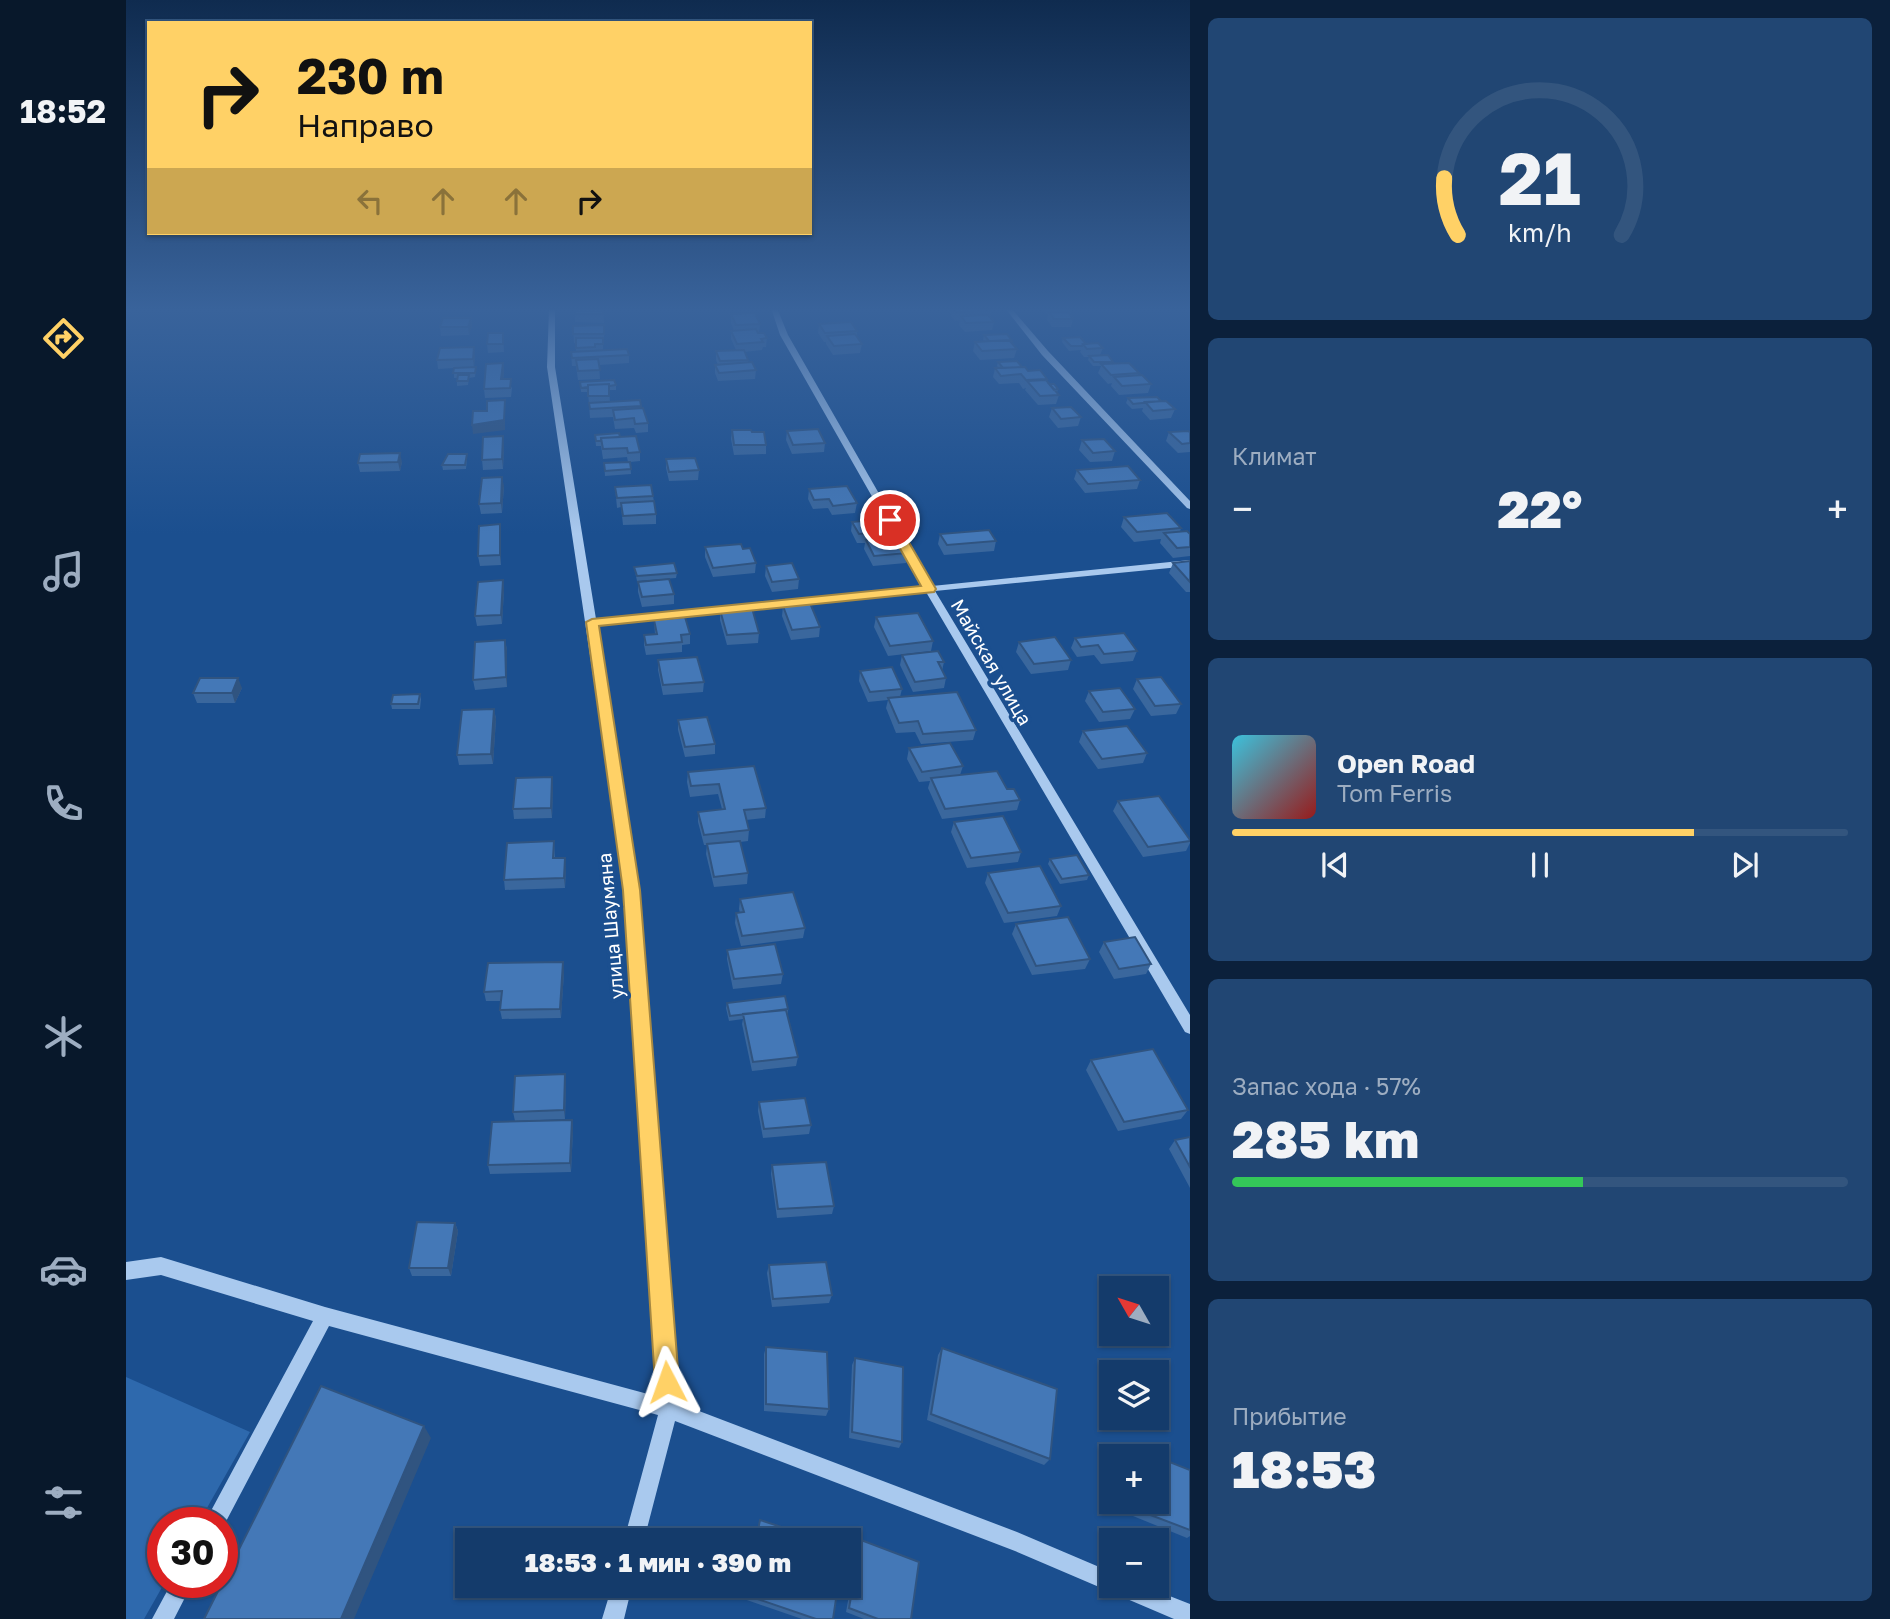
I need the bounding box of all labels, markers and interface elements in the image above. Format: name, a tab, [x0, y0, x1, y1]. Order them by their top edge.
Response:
text: 230 m	[297, 46, 444, 105]
icon: right	[182, 49, 273, 140]
text: 18:52	[20, 92, 106, 130]
text: Направо	[297, 106, 434, 144]
text: 21	[1499, 134, 1581, 221]
icon: left	[351, 182, 389, 220]
icon: ahead	[424, 182, 462, 220]
icon: ahead	[497, 182, 535, 220]
icon: right	[570, 182, 608, 220]
text: km/h	[1508, 217, 1572, 248]
icon: directions	[39, 314, 88, 363]
text: Климат	[1232, 442, 1317, 470]
text: 22°	[1498, 477, 1582, 539]
text: −	[1232, 486, 1253, 531]
text: +	[1827, 486, 1848, 531]
pin	[860, 490, 920, 550]
icon: arrive	[871, 501, 909, 539]
icon: music	[39, 547, 88, 596]
street label: Майская улица	[947, 595, 1037, 729]
text: Open Road	[1337, 748, 1475, 779]
icon: phone	[39, 779, 88, 828]
text: Tom Ferris	[1337, 779, 1452, 807]
icon: previous	[1316, 846, 1354, 884]
icon: pause	[1521, 846, 1559, 884]
icon: next	[1726, 846, 1764, 884]
street label: улица Шаумяна	[592, 852, 628, 1000]
icon: climate	[39, 1012, 88, 1061]
text: Запас хода · 57%	[1232, 1072, 1421, 1100]
text: 285 km	[1232, 1107, 1419, 1169]
icon: car	[39, 1245, 88, 1294]
north arrow	[1099, 1276, 1169, 1346]
map controls	[1099, 1276, 1169, 1598]
position arrow	[630, 1345, 704, 1419]
button: layers	[1099, 1360, 1169, 1430]
text: Прибытие	[1232, 1402, 1347, 1430]
text: 18:53	[1232, 1437, 1376, 1499]
button: +	[1099, 1444, 1169, 1514]
icon: filters	[39, 1478, 88, 1527]
speed limit sign: 30	[147, 1507, 238, 1598]
button: −	[1099, 1528, 1169, 1598]
text: 18:53 · 1 мин · 390 m	[525, 1547, 791, 1578]

